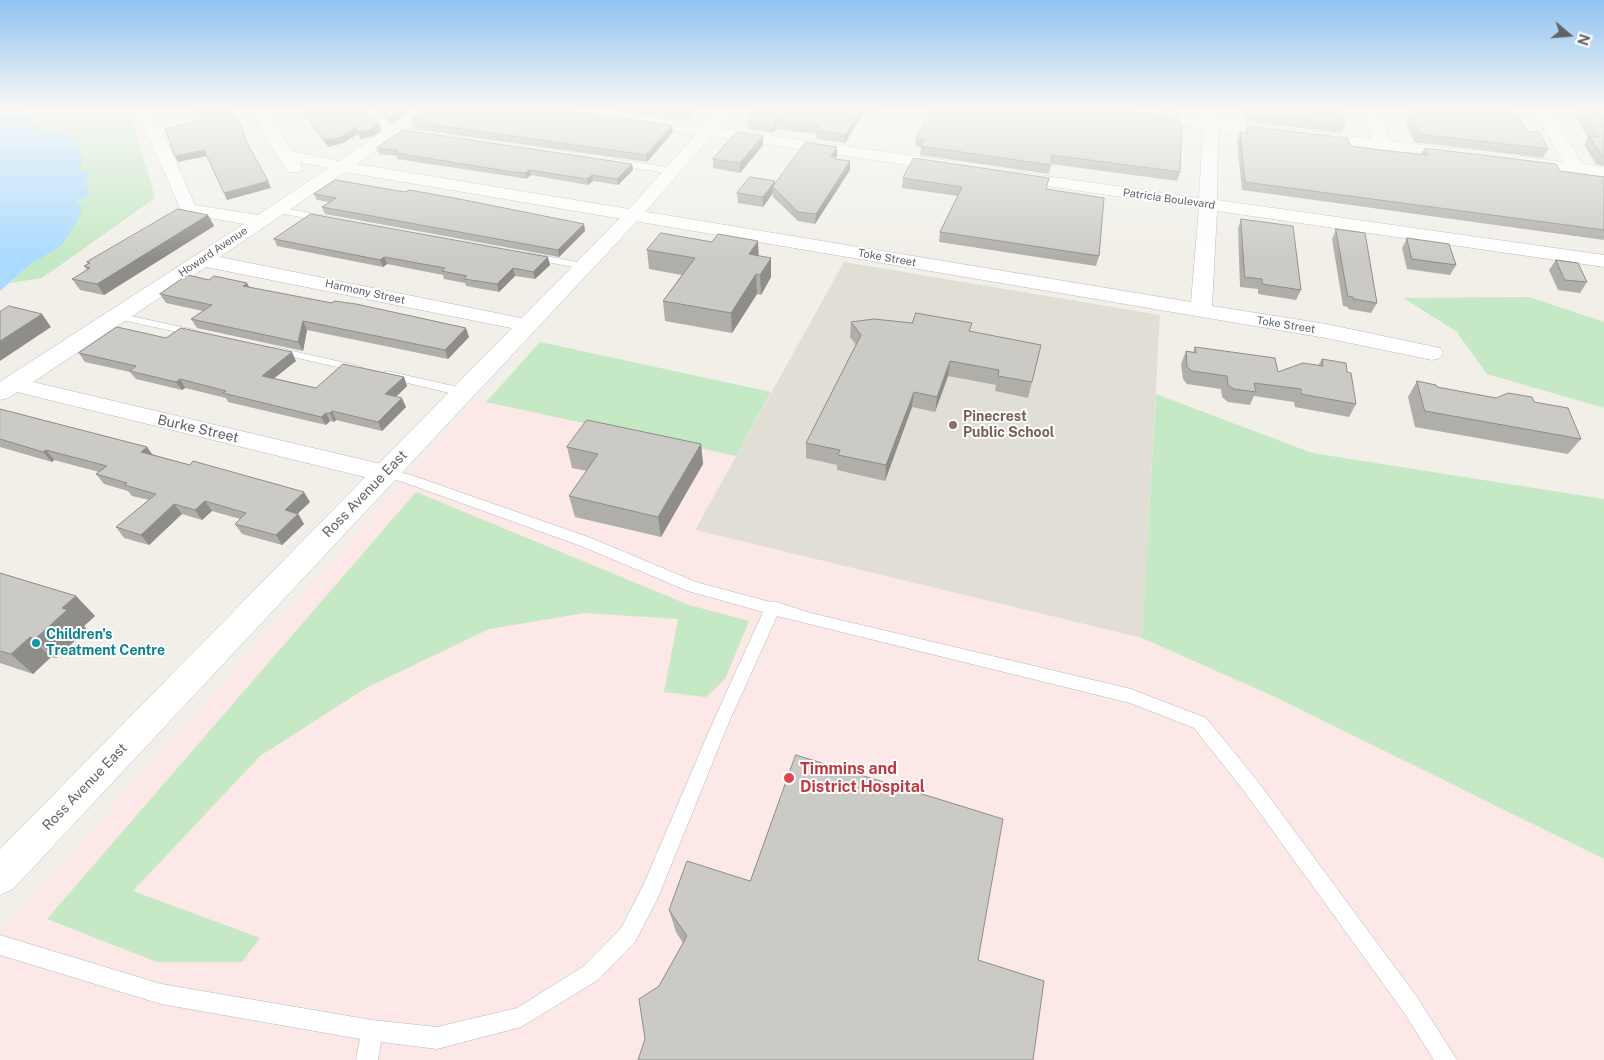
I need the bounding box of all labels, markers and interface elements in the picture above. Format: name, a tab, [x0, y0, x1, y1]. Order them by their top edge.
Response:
north arrow	[1544, 10, 1594, 60]
text: N	[1574, 32, 1593, 47]
street label: Patricia Boulevard	[1122, 186, 1216, 212]
street label: Howard Avenue	[176, 224, 250, 280]
street label: Toke Street	[857, 246, 917, 270]
street label: Harmony Street	[324, 277, 406, 307]
street label: Toke Street	[1256, 314, 1316, 336]
place label: Pinecrest Public School	[963, 409, 1054, 442]
street label: Burke Street	[156, 411, 240, 447]
marker: Pinecrest Public School	[947, 419, 959, 431]
street label: Ross Avenue East	[319, 447, 411, 541]
place label: Children's Treatment Centre	[46, 627, 165, 660]
marker: Children's Treatment Centre	[30, 637, 42, 649]
street label: Ross Avenue East	[39, 740, 131, 834]
place label: Timmins and District Hospital	[800, 759, 925, 797]
marker: Timmins and District Hospital	[782, 771, 796, 785]

